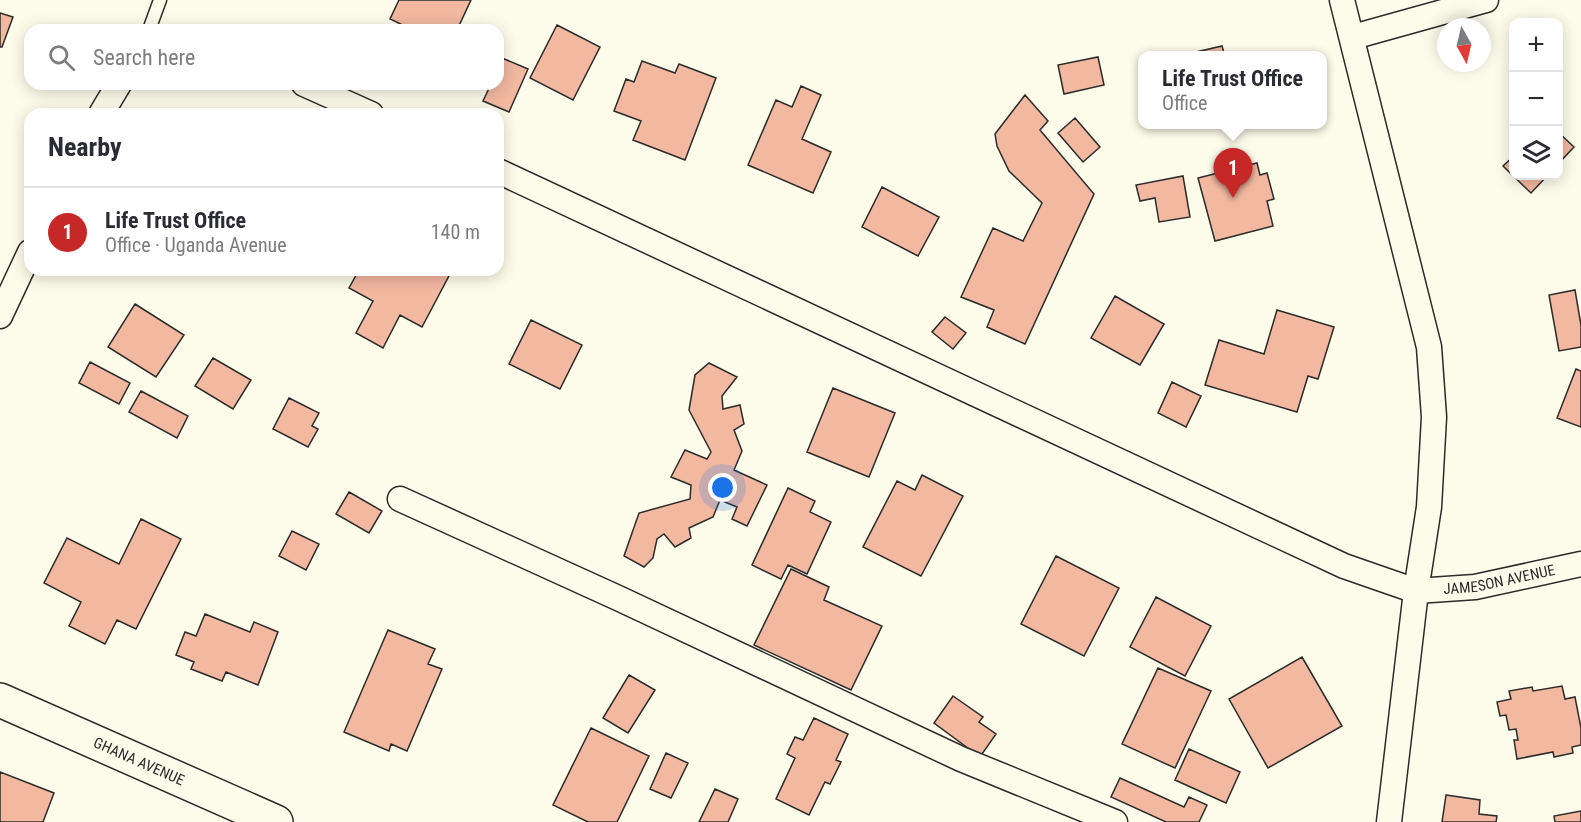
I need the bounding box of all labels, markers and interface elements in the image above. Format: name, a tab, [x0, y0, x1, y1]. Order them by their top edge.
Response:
north arrow	[1437, 18, 1491, 72]
map controls	[1509, 18, 1563, 180]
button: +	[1509, 18, 1563, 72]
search box	[24, 24, 504, 90]
icon: search	[45, 41, 78, 74]
text: Search here	[93, 45, 195, 70]
popup	[1138, 51, 1327, 129]
text: Life Trust Office	[1162, 66, 1303, 91]
button: −	[1509, 72, 1563, 126]
text: Office	[1162, 91, 1207, 115]
button: layers	[1509, 126, 1563, 180]
text: Nearby	[48, 132, 122, 162]
pin: 1	[1214, 148, 1252, 198]
text: Life Trust Office	[105, 208, 246, 233]
text: 1	[62, 220, 73, 244]
text: 140 m	[431, 220, 480, 244]
text: Office · Uganda Avenue	[105, 233, 287, 257]
your location	[708, 473, 737, 502]
street label: JAMESON AVENUE	[1443, 561, 1557, 598]
street label: GHANA AVENUE	[91, 733, 187, 789]

